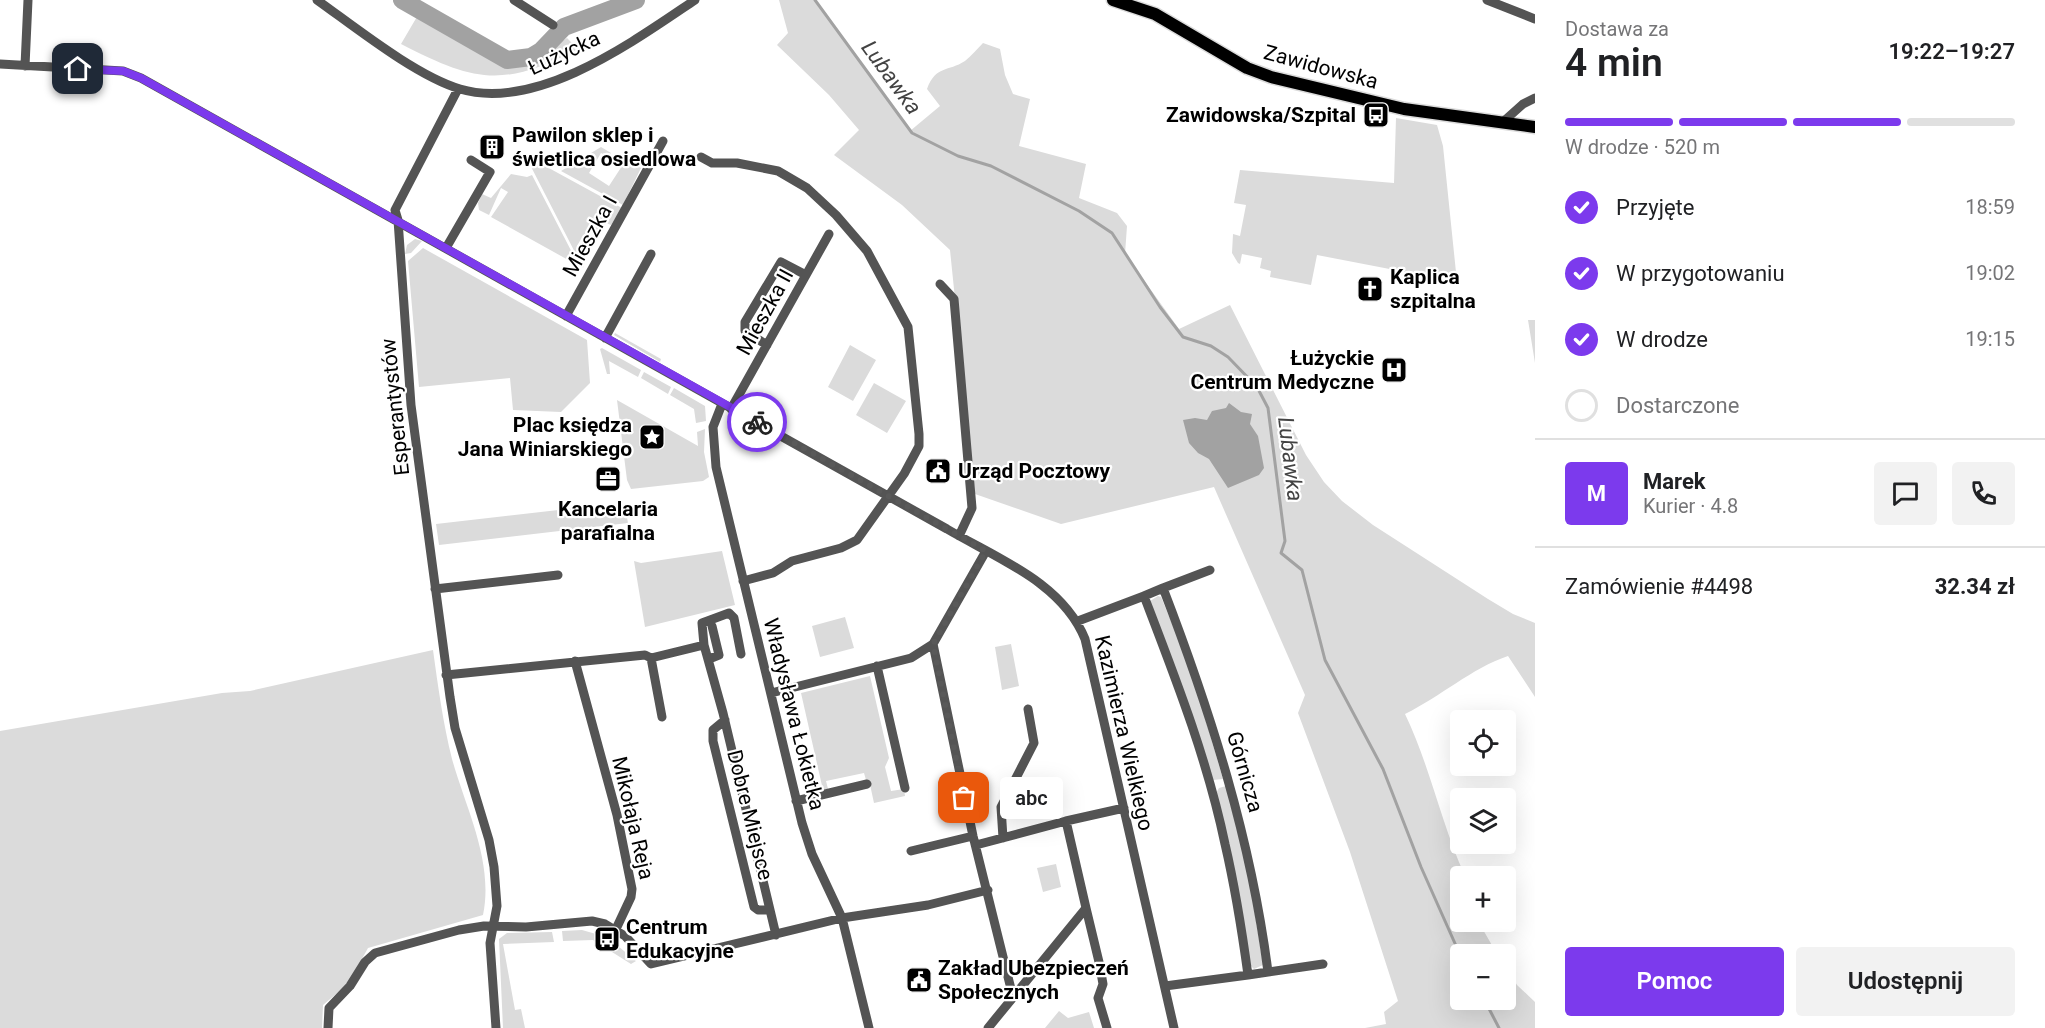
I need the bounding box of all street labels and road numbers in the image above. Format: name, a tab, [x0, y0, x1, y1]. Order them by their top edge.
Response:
street label: Łużycka	[524, 26, 604, 80]
street label: Zawidowska	[1261, 40, 1381, 94]
street label: Mieszka I	[558, 191, 622, 281]
street label: Mieszka II	[732, 265, 798, 359]
street label: Esperantystów	[376, 337, 414, 477]
street label: Władysława Łokietka	[759, 616, 829, 812]
street label: Kazimierza Wielkiego	[1090, 633, 1158, 833]
street label: Górnicza	[1222, 729, 1268, 815]
street label: Dobre Miejsce	[722, 747, 778, 883]
street label: Mikołaja Reja	[607, 754, 659, 882]

